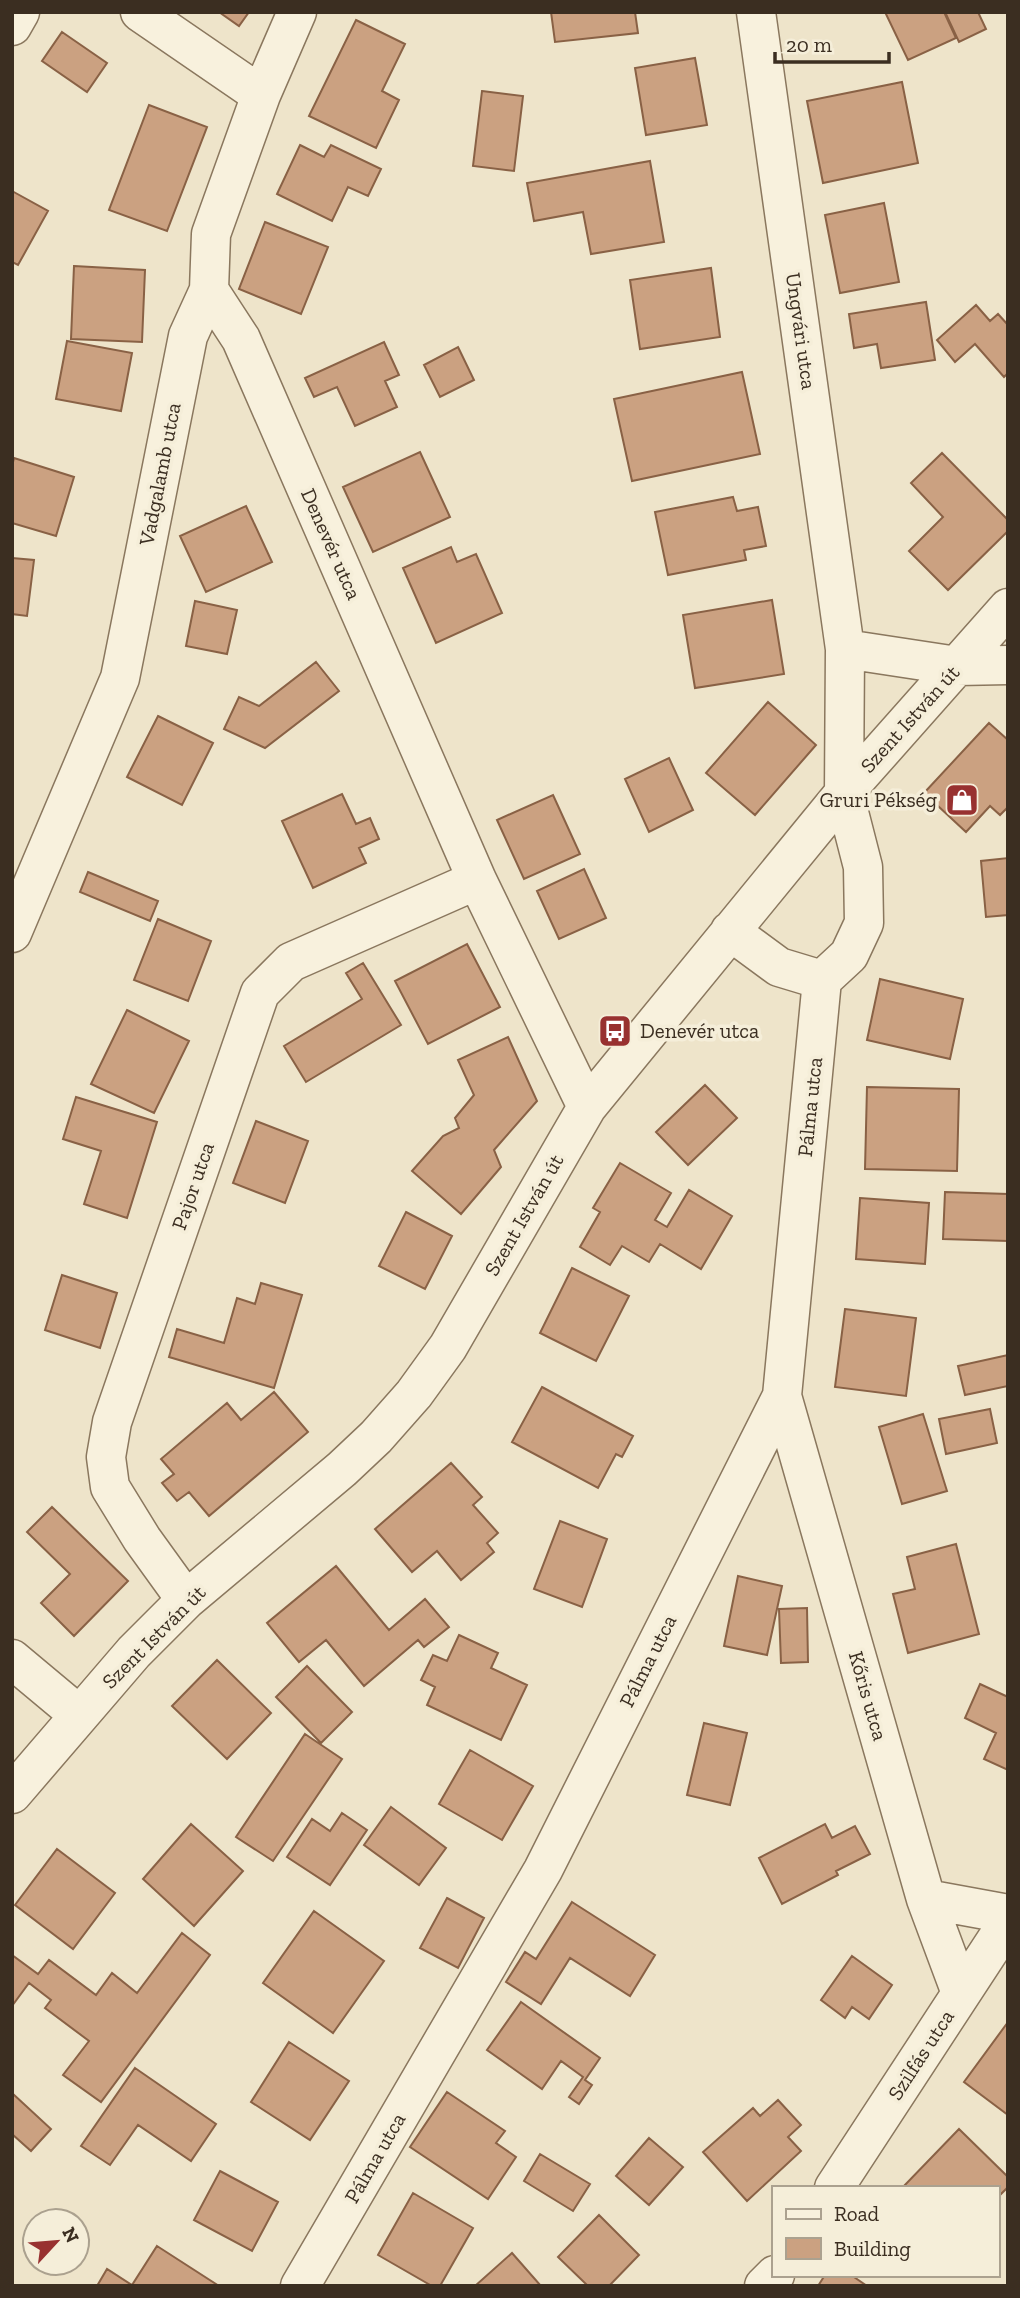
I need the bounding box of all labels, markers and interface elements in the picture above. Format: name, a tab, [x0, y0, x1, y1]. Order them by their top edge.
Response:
scale bar	[775, 21, 889, 65]
text: 20 m	[786, 32, 832, 57]
street label: Ungvári utca	[781, 271, 822, 391]
street label: Vadgalamb utca	[133, 400, 186, 548]
street label: Denevér utca	[296, 484, 367, 603]
street label: Szent István út	[855, 660, 965, 778]
shop icon: Gruri Pékség	[943, 781, 981, 819]
place label: Gruri Pékség	[819, 787, 937, 812]
bus stop icon: Denevér utca	[596, 1012, 634, 1050]
place label: Denevér utca	[640, 1018, 759, 1043]
street label: Pálma utca	[792, 1056, 827, 1158]
street label: Pajor utca	[166, 1139, 220, 1233]
street label: Szent István út	[479, 1149, 569, 1280]
street label: Szent István út	[97, 1580, 211, 1694]
street label: Pálma utca	[614, 1610, 681, 1711]
street label: Kőris utca	[844, 1648, 893, 1743]
street label: Szilfás utca	[882, 2005, 959, 2105]
street label: Pálma utca	[339, 2108, 410, 2207]
legend	[772, 2186, 999, 2277]
text: Road	[834, 2201, 880, 2226]
north arrow	[21, 2207, 91, 2277]
text: N	[57, 2223, 84, 2246]
text: Building	[834, 2236, 911, 2261]

